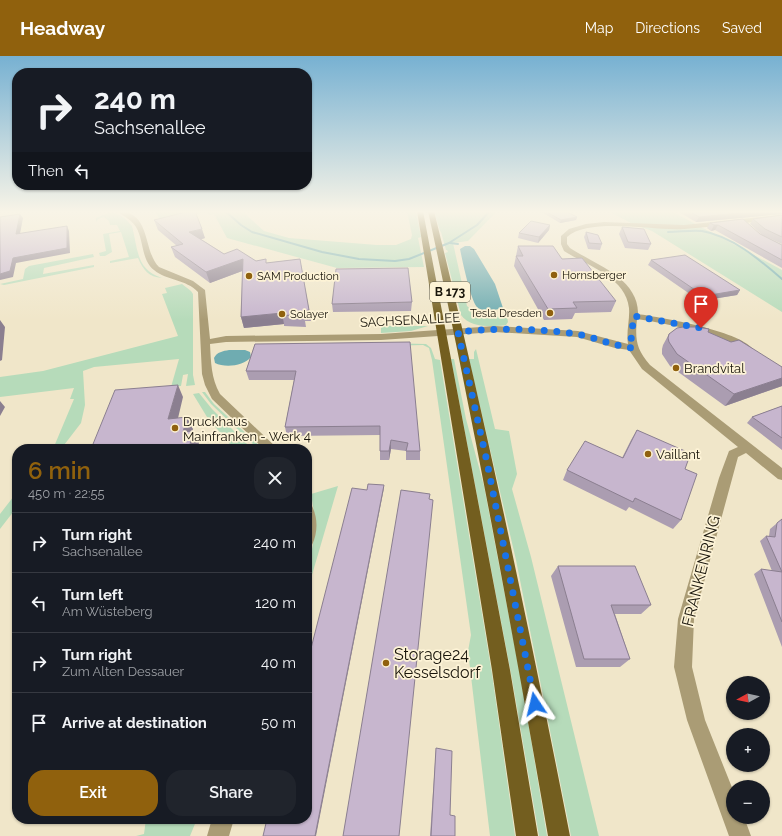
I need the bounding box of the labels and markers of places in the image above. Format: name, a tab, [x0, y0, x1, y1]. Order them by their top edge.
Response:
place label: Hornsberger	[562, 269, 626, 282]
place label: SAM Production	[257, 270, 339, 283]
marker: Hornsberger	[549, 270, 559, 280]
marker: SAM Production	[244, 271, 254, 281]
pin	[684, 287, 718, 328]
place label: Tesla Dresden	[470, 307, 542, 320]
place label: Solayer	[290, 308, 328, 321]
marker: Tesla Dresden	[545, 308, 555, 318]
marker: Solayer	[277, 309, 287, 319]
place label: Brandvital	[684, 361, 745, 376]
marker: Brandvital	[671, 363, 681, 373]
place label: Druckhaus Mainfranken - Werk 4	[183, 414, 311, 444]
marker: Druckhaus Mainfranken - Werk 4	[170, 423, 180, 433]
place label: Vaillant	[656, 447, 701, 462]
marker: Vaillant	[643, 449, 653, 459]
place label: Storage24 Kesselsdorf	[394, 645, 481, 682]
marker: Storage24 Kesselsdorf	[381, 658, 391, 668]

